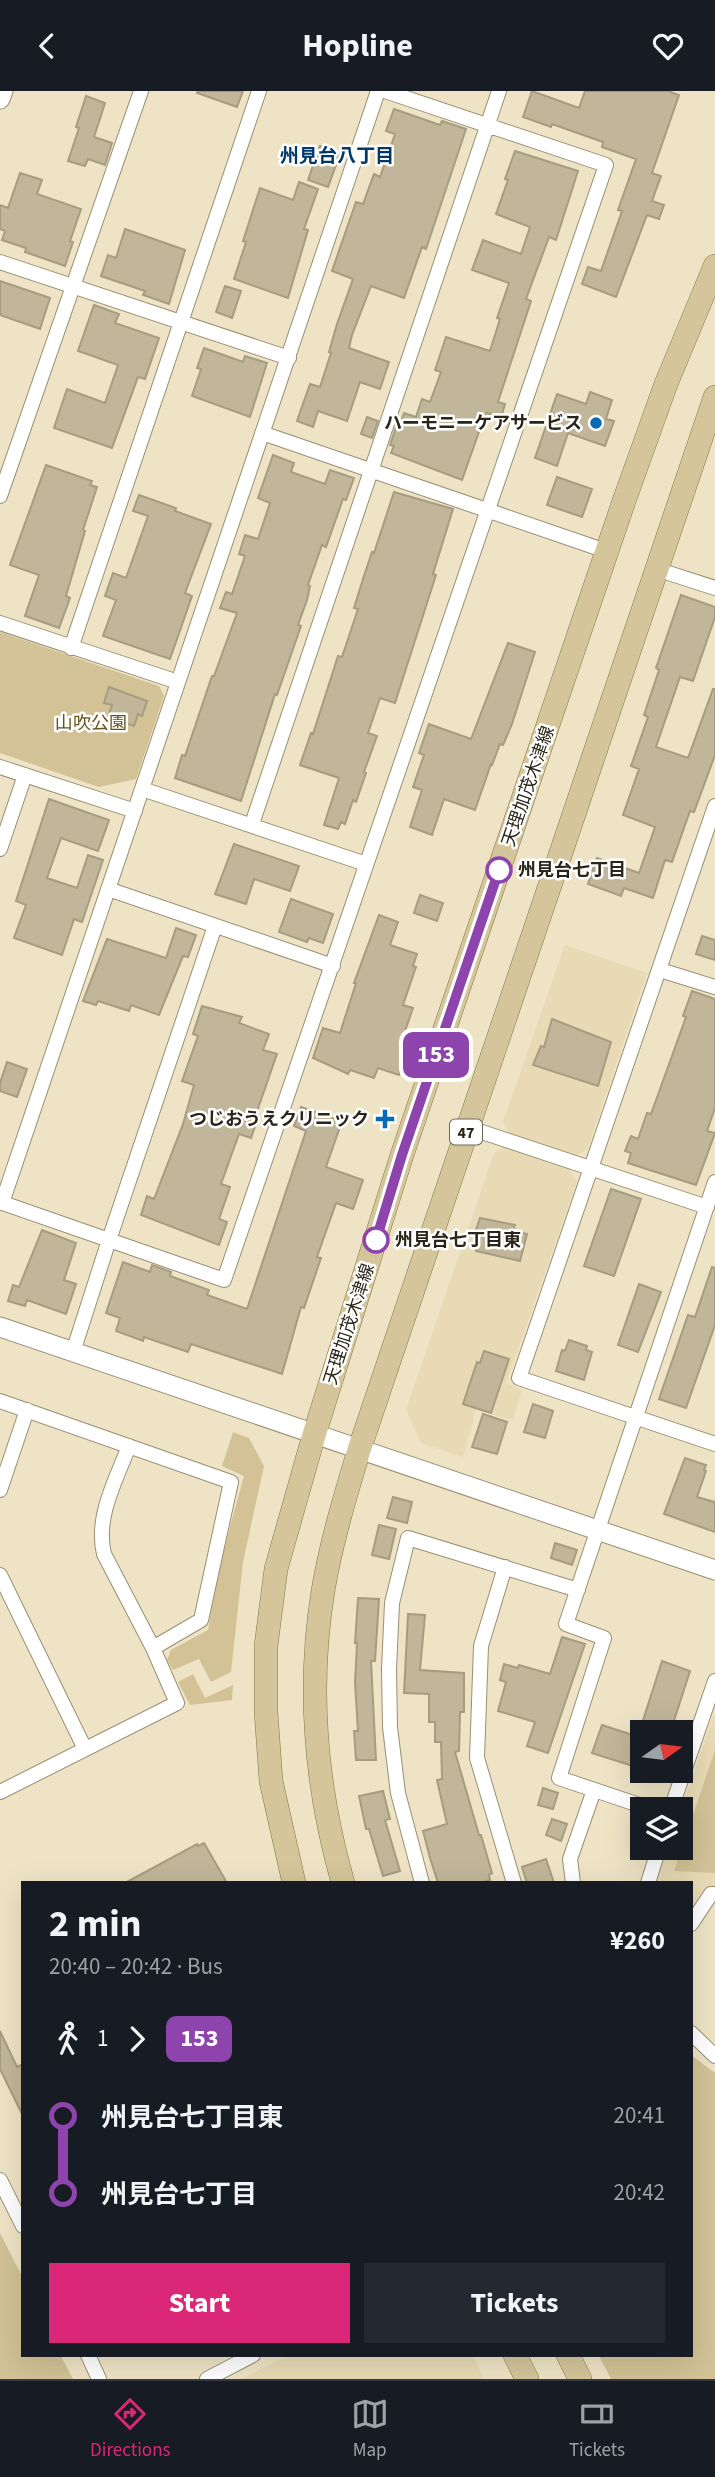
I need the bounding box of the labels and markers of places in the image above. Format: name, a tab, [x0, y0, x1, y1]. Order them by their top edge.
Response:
place label: ハーモニーケアサービス	[384, 411, 582, 436]
marker: ハーモニーケアサービス	[588, 415, 604, 431]
marker: 州見台七丁目	[486, 857, 512, 883]
place label: 州見台七丁目	[518, 858, 626, 883]
place label: つじおうえクリニック	[189, 1107, 369, 1132]
marker: つじおうえクリニック	[375, 1109, 395, 1129]
marker: 州見台七丁目東	[363, 1227, 389, 1253]
place label: 州見台七丁目東	[395, 1228, 521, 1253]

